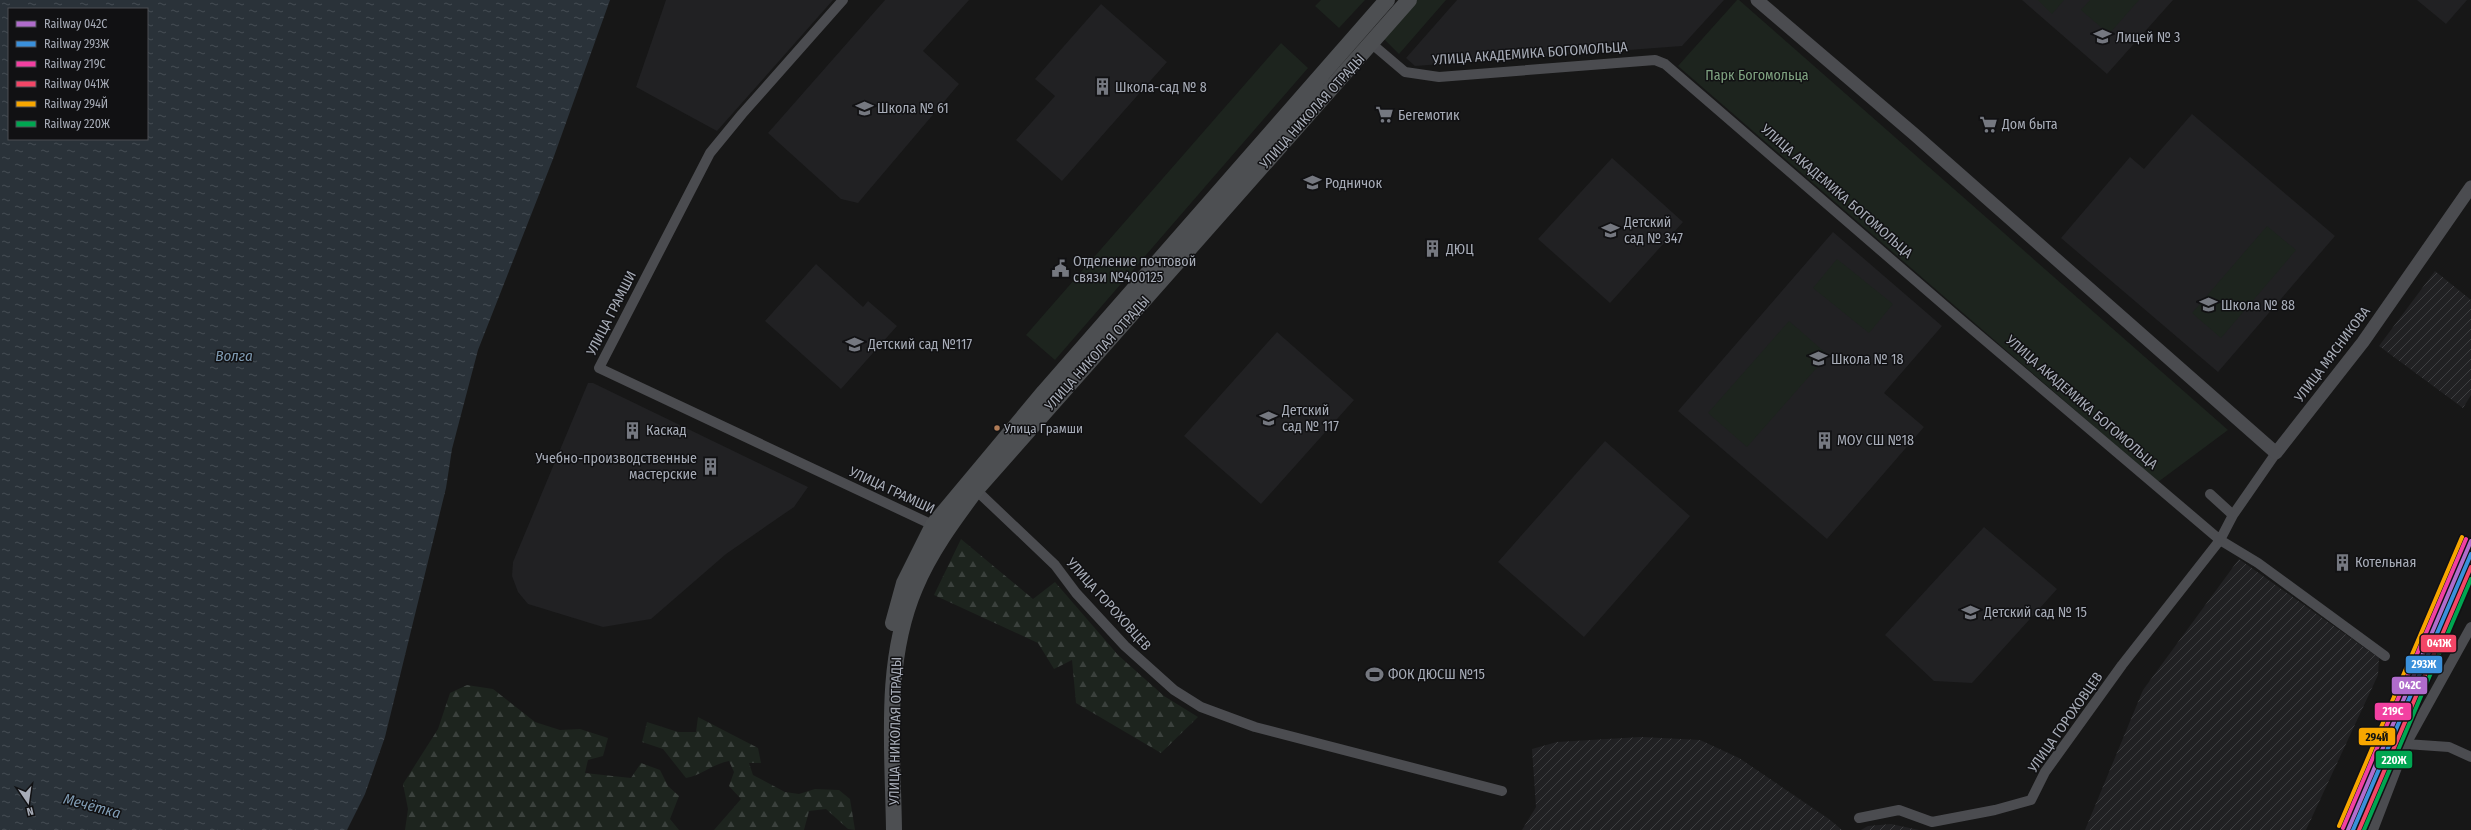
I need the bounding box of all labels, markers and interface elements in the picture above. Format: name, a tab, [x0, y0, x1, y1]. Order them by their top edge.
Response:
legend	[8, 8, 148, 140]
text: Railway 042С	[44, 17, 107, 31]
school or university icon: Лицей № 3	[2093, 27, 2113, 47]
place label: Лицей № 3	[2116, 29, 2180, 46]
text: Railway 293Ж	[44, 37, 109, 51]
street label: УЛИЦА АКАДЕМИКА БОГОМОЛЬЦА	[1431, 38, 1629, 69]
street label: УЛИЦА НИКОЛАЯ ОТРАДЫ	[1256, 50, 1368, 173]
text: Railway 219С	[44, 57, 106, 71]
park label: Парк Богомольца	[1705, 67, 1809, 84]
text: Railway 041Ж	[44, 77, 109, 91]
building icon: Школа-сад № 8	[1092, 77, 1112, 97]
place label: Школа-сад № 8	[1115, 79, 1207, 96]
text: Railway 294Й	[44, 96, 108, 111]
school or university icon: Школа № 61	[854, 98, 874, 118]
place label: Школа № 61	[877, 100, 949, 117]
supermarket icon: Бегемотик	[1375, 105, 1395, 125]
place label: Бегемотик	[1398, 107, 1460, 124]
supermarket icon: Дом быта	[1979, 114, 1999, 134]
place label: Дом быта	[2001, 116, 2058, 133]
text: Railway 220Ж	[44, 117, 110, 131]
street label: УЛИЦА АКАДЕМИКА БОГОМОЛЬЦА	[1757, 120, 1917, 262]
school or university icon: Родничок	[1302, 173, 1322, 193]
place label: Родничок	[1325, 175, 1382, 192]
place label: Детский сад № 347	[1623, 214, 1683, 247]
school or university icon: Детский сад № 347	[1601, 220, 1621, 240]
building icon: ДЮЦ	[1423, 239, 1443, 259]
place label: ДЮЦ	[1445, 241, 1474, 258]
place label: Отделение почтовой связи №400125	[1073, 253, 1196, 286]
public building icon: Отделение почтовой связи №400125	[1050, 259, 1070, 279]
street label: УЛИЦА ГРАМШИ	[582, 268, 640, 359]
street label: УЛИЦА НИКОЛАЯ ОТРАДЫ	[1041, 292, 1153, 415]
school or university icon: Школа № 88	[2198, 295, 2218, 315]
place label: Школа № 88	[2221, 297, 2295, 314]
street label: УЛИЦА МЯСНИКОВА	[2290, 303, 2374, 406]
street label: УЛИЦА АКАДЕМИКА БОГОМОЛЬЦА	[2002, 331, 2162, 473]
school or university icon: Детский сад №117	[845, 334, 865, 354]
place label: Детский сад №117	[867, 336, 972, 353]
water label: Волга	[215, 347, 253, 365]
school or university icon: Школа № 18	[1808, 349, 1828, 369]
place label: Школа № 18	[1831, 351, 1903, 368]
place label: Детский сад № 117	[1281, 402, 1339, 435]
school or university icon: Детский сад № 117	[1259, 408, 1279, 428]
building icon: Каскад	[623, 420, 643, 440]
place label: Улица Грамши	[1003, 421, 1083, 436]
place label: Каскад	[646, 422, 687, 439]
marker: Улица Грамши	[992, 423, 1002, 433]
building icon: МОУ СШ №18	[1814, 430, 1834, 450]
place label: МОУ СШ №18	[1837, 432, 1914, 449]
place label: Учебно-производственные мастерские	[535, 450, 697, 483]
building icon: Учебно-производственные мастерские	[700, 456, 720, 476]
street label: УЛИЦА ГРАМШИ	[845, 463, 937, 518]
building icon: Котельная	[2332, 552, 2352, 572]
street label: УЛИЦА ГОРОХОВЦЕВ	[1062, 554, 1155, 654]
place label: Котельная	[2355, 554, 2416, 571]
school or university icon: Детский сад № 15	[1961, 602, 1981, 622]
place label: Детский сад № 15	[1983, 604, 2087, 621]
line badge: 041Ж	[2420, 634, 2457, 653]
text: 041Ж	[2427, 637, 2452, 650]
line badge: 293Ж	[2405, 655, 2443, 674]
street label: УЛИЦА НИКОЛАЯ ОТРАДЫ	[886, 657, 905, 806]
text: 293Ж	[2411, 658, 2437, 671]
sports icon: ФОК ДЮСШ №15	[1365, 664, 1385, 684]
place label: ФОК ДЮСШ №15	[1388, 666, 1485, 683]
street label: УЛИЦА ГОРОХОВЦЕВ	[2024, 669, 2107, 776]
line badge: 042С	[2391, 676, 2428, 695]
text: 042С	[2399, 679, 2421, 692]
line badge: 219С	[2374, 702, 2412, 721]
text: 219С	[2381, 705, 2404, 718]
line badge: 294Й	[2358, 727, 2396, 746]
text: 294Й	[2365, 731, 2388, 744]
line badge: 220Ж	[2375, 750, 2413, 769]
text: 220Ж	[2380, 754, 2408, 767]
north arrow	[8, 782, 48, 822]
water label: Мечётка	[61, 790, 123, 822]
text: N	[25, 804, 35, 818]

